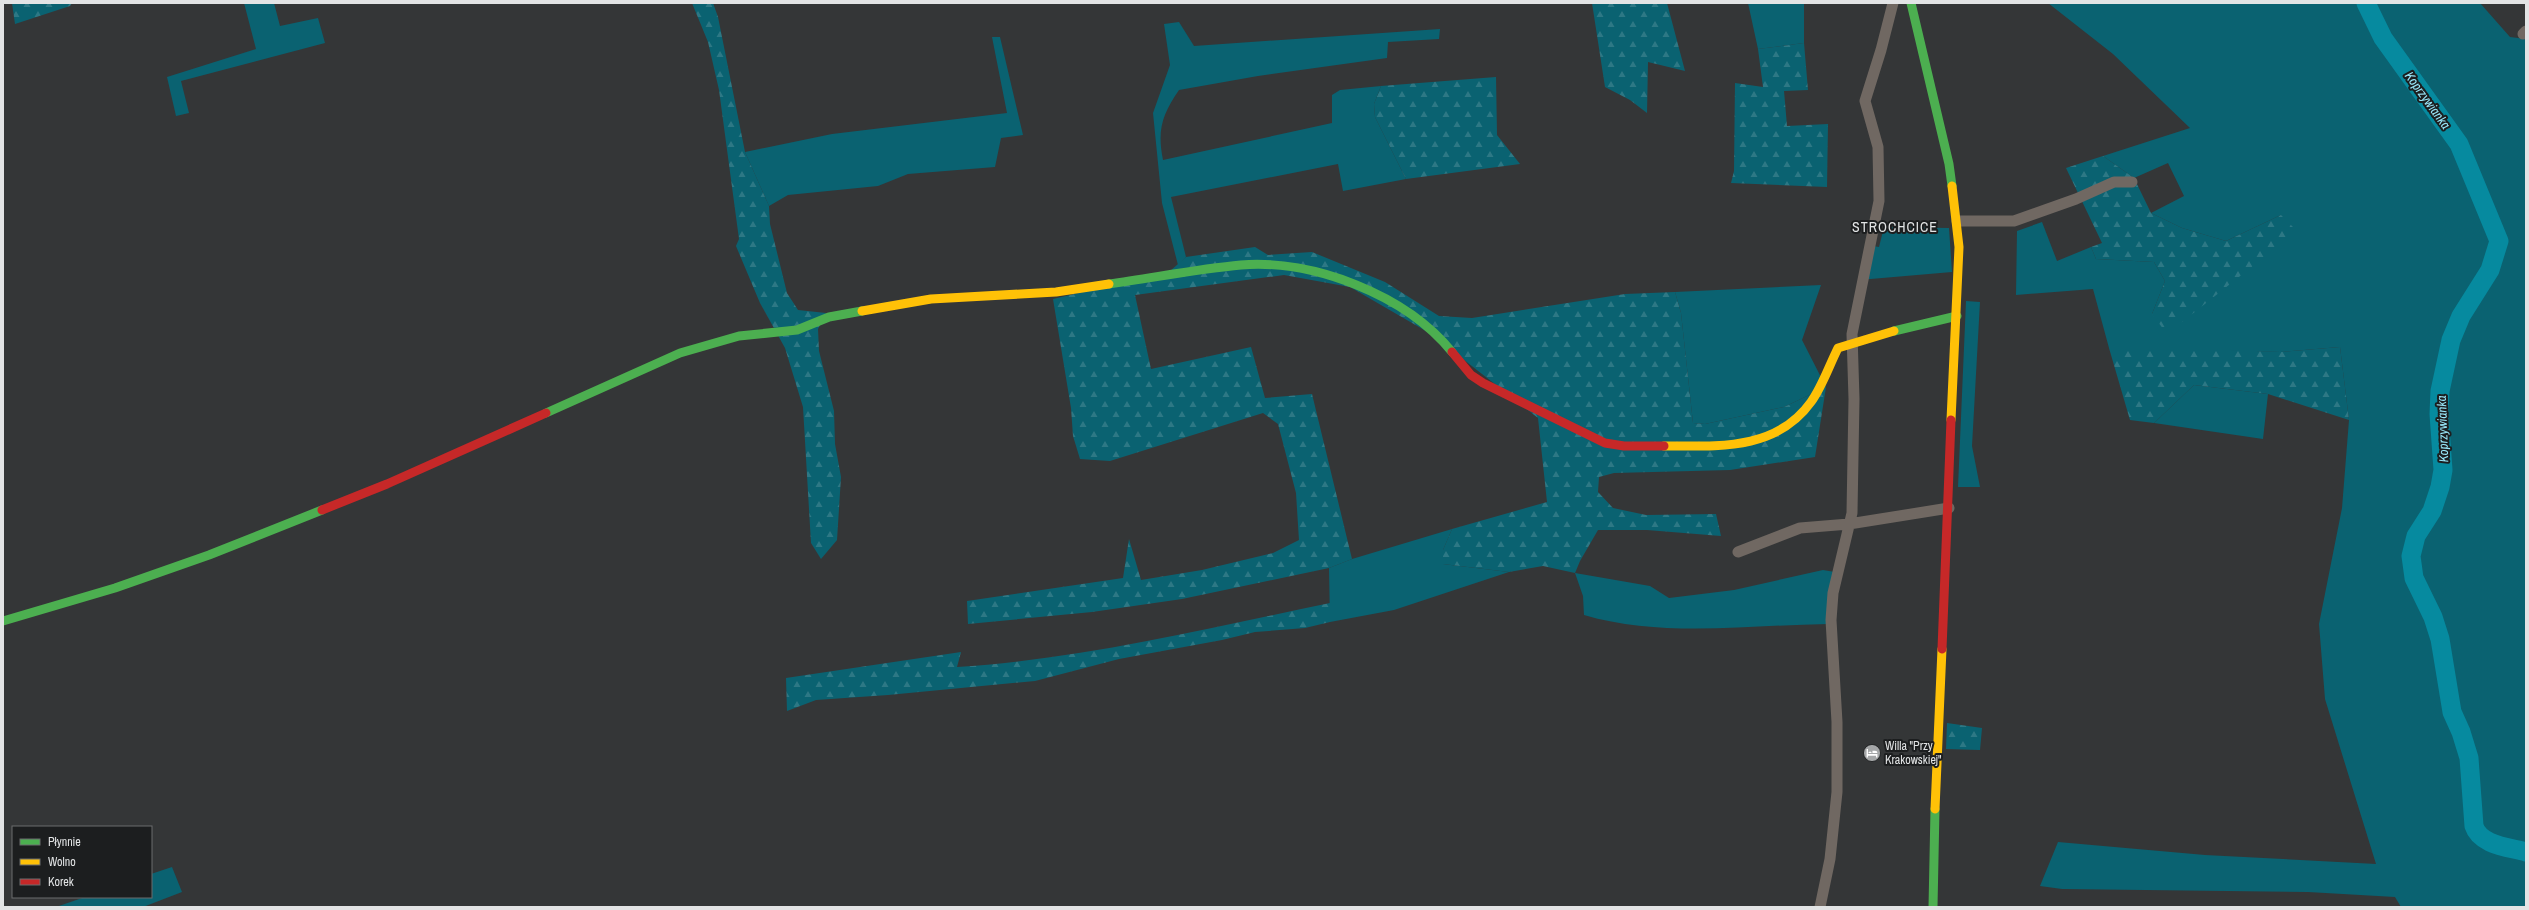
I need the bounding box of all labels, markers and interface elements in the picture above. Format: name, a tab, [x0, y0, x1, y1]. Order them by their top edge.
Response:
water label: Koprzywianka	[2401, 68, 2454, 132]
district label: STROCHCICE	[1852, 218, 1938, 236]
water label: Koprzywianka	[2433, 395, 2452, 463]
place label: Willa "Przy Krakowskiej"	[1885, 738, 1942, 768]
hotel icon: Willa "Przy Krakowskiej"	[1862, 743, 1882, 763]
legend	[12, 826, 152, 898]
text: Płynnie	[48, 834, 81, 850]
text: Wolno	[48, 854, 76, 870]
text: Korek	[48, 874, 74, 890]

